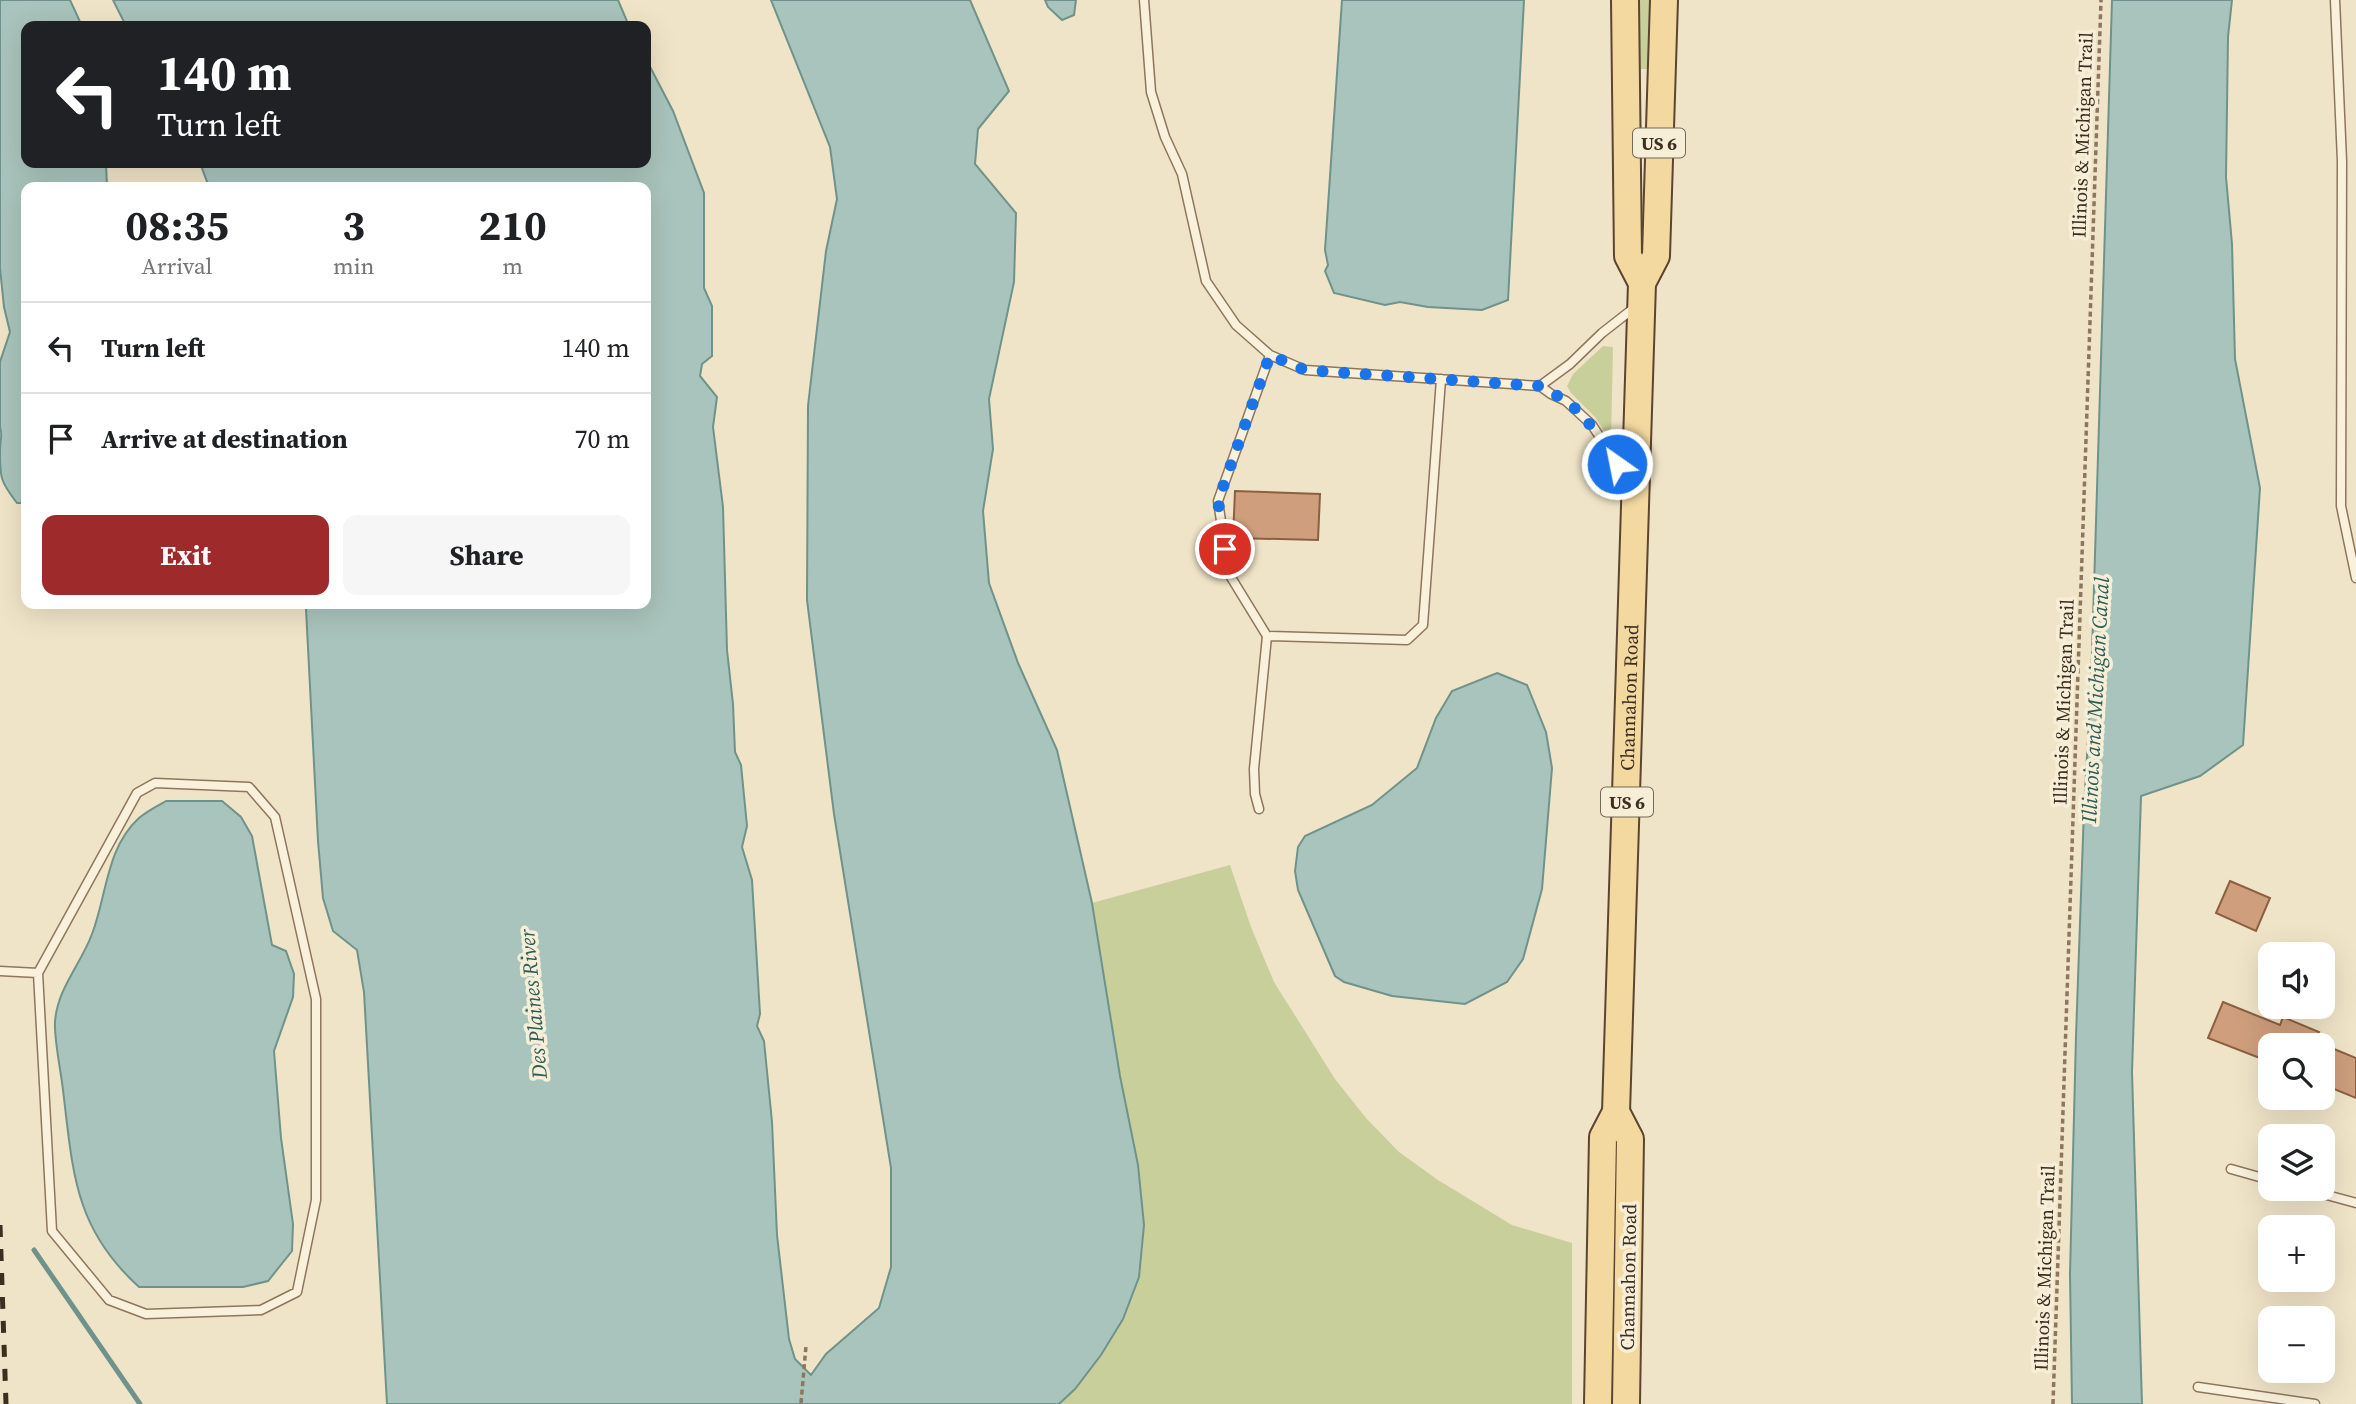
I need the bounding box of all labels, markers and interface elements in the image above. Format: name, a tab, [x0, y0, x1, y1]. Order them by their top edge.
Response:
street label: Illinois & Michigan Trail	[2065, 31, 2099, 238]
text: 140 m	[157, 39, 292, 106]
icon: left	[42, 49, 133, 140]
text: Turn left	[157, 103, 281, 147]
road number: US 6	[1633, 128, 1685, 158]
text: 08:35	[125, 196, 229, 254]
text: 3	[342, 196, 365, 254]
text: 210	[479, 196, 547, 254]
text: Arrival	[141, 250, 212, 282]
text: min	[333, 250, 374, 282]
text: m	[502, 250, 523, 282]
icon: left	[42, 329, 80, 367]
text: Turn left	[101, 330, 205, 366]
text: 140 m	[562, 330, 630, 366]
icon: arrive	[42, 420, 80, 458]
text: Arrive at destination	[101, 421, 348, 457]
text: 70 m	[575, 421, 630, 457]
position arrow	[1580, 427, 1654, 501]
button: Exit	[42, 515, 329, 595]
button: Share	[343, 515, 630, 595]
pin	[1195, 519, 1255, 579]
icon: arrive	[1206, 530, 1244, 568]
water label: Illinois and Michigan Canal	[2074, 576, 2116, 825]
street label: Illinois & Michigan Trail	[2046, 598, 2080, 805]
street label: Channahon Road	[1614, 624, 1644, 771]
road number: US 6	[1601, 788, 1653, 816]
water label: Des Plaines River	[512, 927, 554, 1081]
map controls	[2258, 942, 2335, 1383]
button: sound	[2258, 942, 2335, 1019]
button: search	[2258, 1033, 2335, 1110]
button: layers	[2258, 1124, 2335, 1201]
street label: Illinois & Michigan Trail	[2027, 1164, 2061, 1371]
street label: Channahon Road	[1614, 1203, 1642, 1350]
button: +	[2258, 1215, 2335, 1292]
button: −	[2258, 1306, 2335, 1383]

